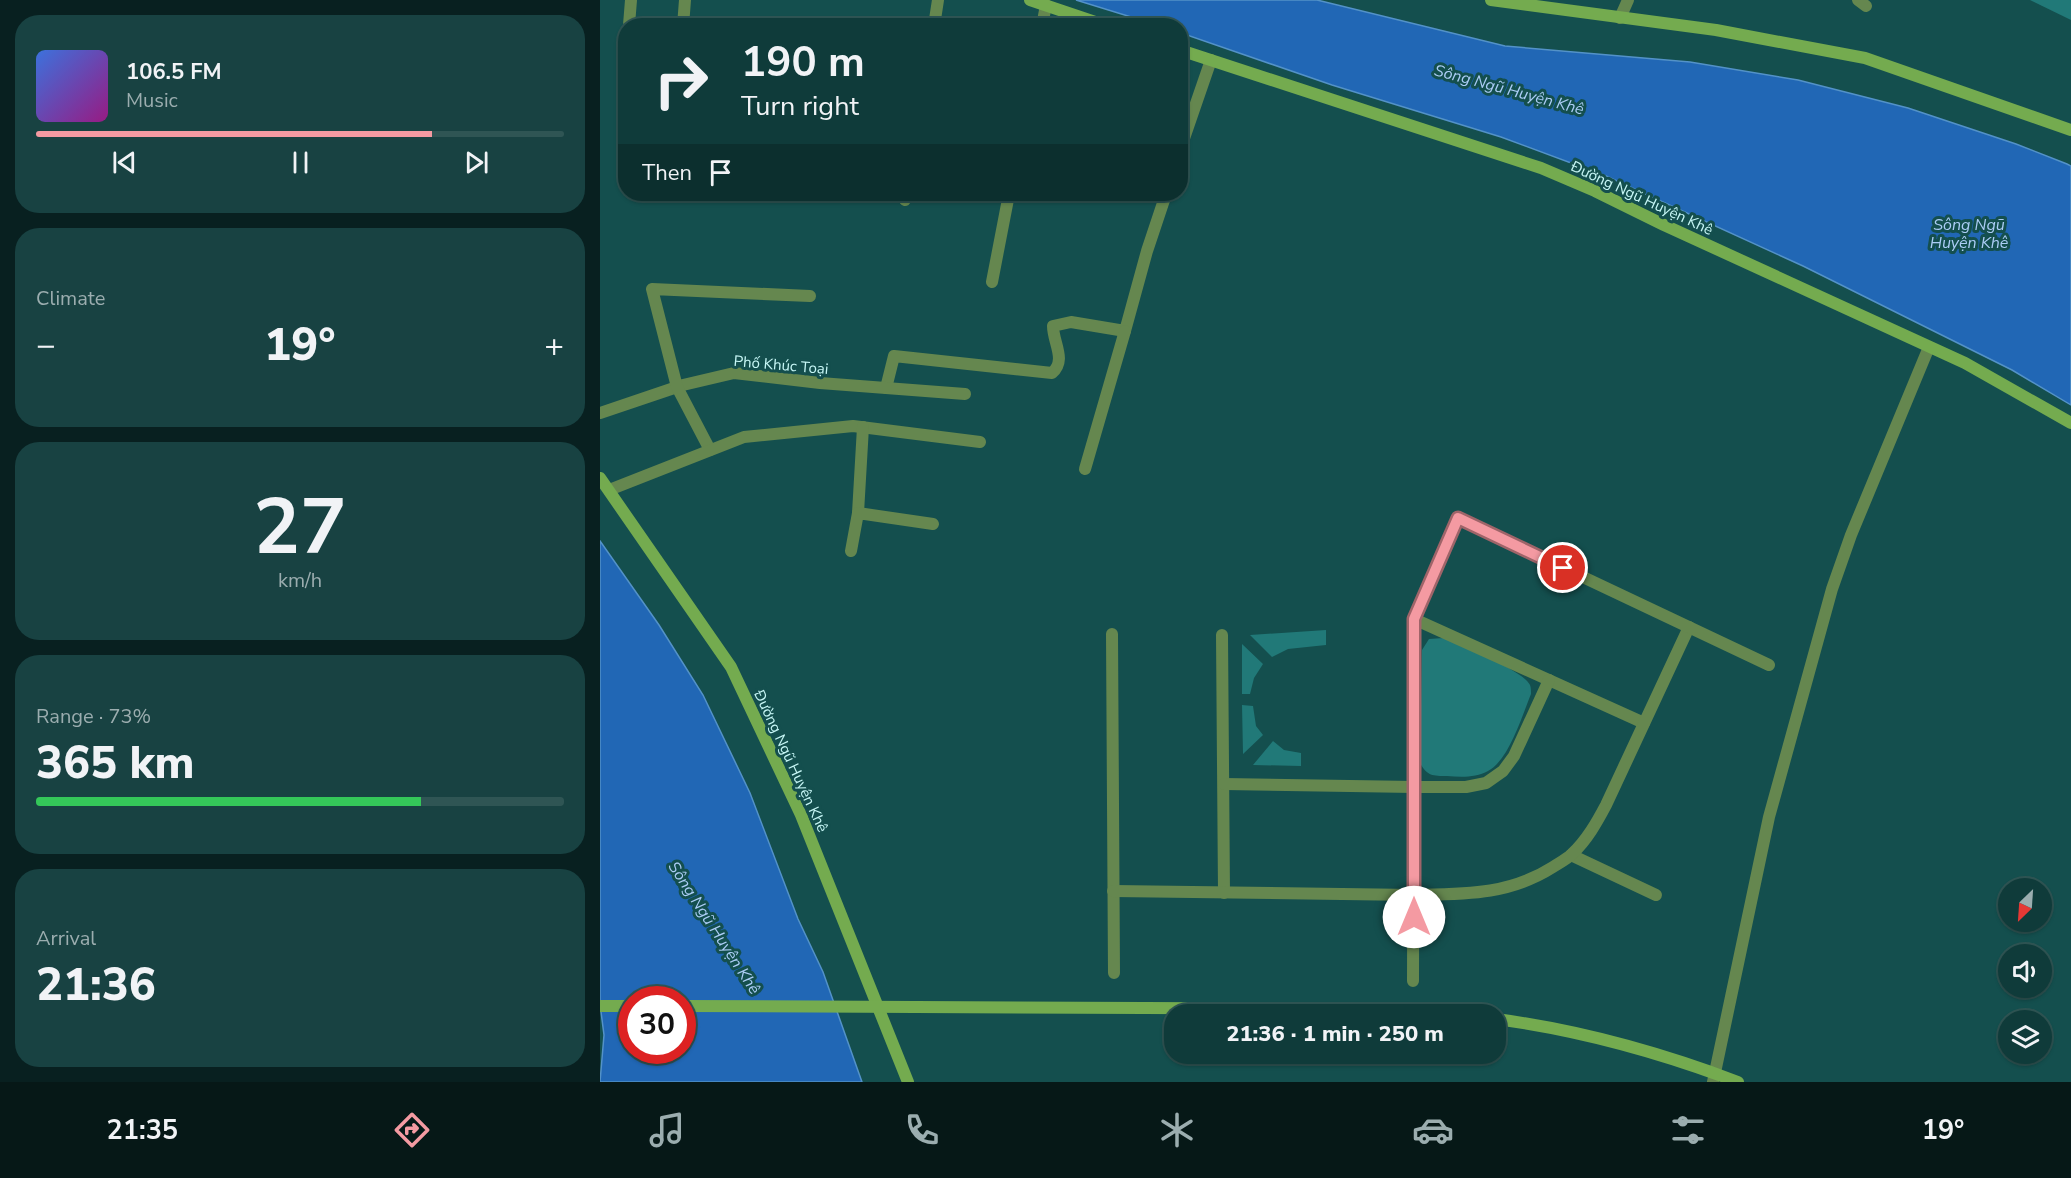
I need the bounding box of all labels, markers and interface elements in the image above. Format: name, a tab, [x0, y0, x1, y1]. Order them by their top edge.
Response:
text: 190 m	[741, 34, 865, 91]
icon: right	[642, 42, 720, 120]
text: 106.5 FM	[126, 57, 222, 87]
water label: Sông Ngũ Huyện Khê	[1432, 59, 1587, 121]
text: Music	[126, 87, 178, 114]
text: Turn right	[741, 88, 859, 125]
icon: previous	[108, 146, 141, 179]
icon: pause	[284, 146, 317, 179]
icon: next	[460, 146, 493, 179]
icon: arrive	[704, 156, 737, 189]
street label: Đường Ngũ Huyện Khê	[1567, 156, 1716, 240]
text: Then	[642, 158, 692, 188]
water label: Sông Ngũ Huyện Khê	[1930, 214, 2009, 254]
text: Climate	[36, 285, 105, 312]
text: 19°	[264, 315, 336, 376]
text: −	[36, 323, 56, 368]
text: +	[544, 323, 564, 368]
street label: Phố Khúc Toại	[733, 351, 829, 379]
text: 27	[253, 474, 347, 581]
pin	[1537, 542, 1588, 593]
icon: arrive	[1546, 551, 1579, 584]
text: km/h	[278, 567, 322, 594]
street label: Đường Ngũ Huyện Khê	[749, 686, 833, 835]
text: Range · 73%	[36, 703, 151, 730]
text: 365 km	[36, 733, 195, 794]
water label: Sông Ngũ Huyện Khê	[663, 857, 765, 999]
north arrow	[1998, 878, 2052, 932]
map controls	[1998, 878, 2052, 1064]
position arrow	[1382, 885, 1446, 949]
text: Arrival	[36, 925, 96, 952]
button: sound	[1998, 944, 2052, 998]
text: 21:36	[36, 955, 156, 1016]
speed limit sign: 30	[618, 986, 696, 1064]
button: layers	[1998, 1010, 2052, 1064]
text: 21:36 · 1 min · 250 m	[1226, 1019, 1444, 1049]
icon: directions	[391, 1109, 433, 1151]
icon: music	[646, 1109, 688, 1151]
icon: phone	[901, 1109, 943, 1151]
icon: climate	[1156, 1109, 1198, 1151]
icon: car	[1412, 1109, 1454, 1151]
icon: filters	[1667, 1109, 1709, 1151]
text: 21:35	[107, 1112, 178, 1149]
text: 19°	[1922, 1112, 1964, 1149]

